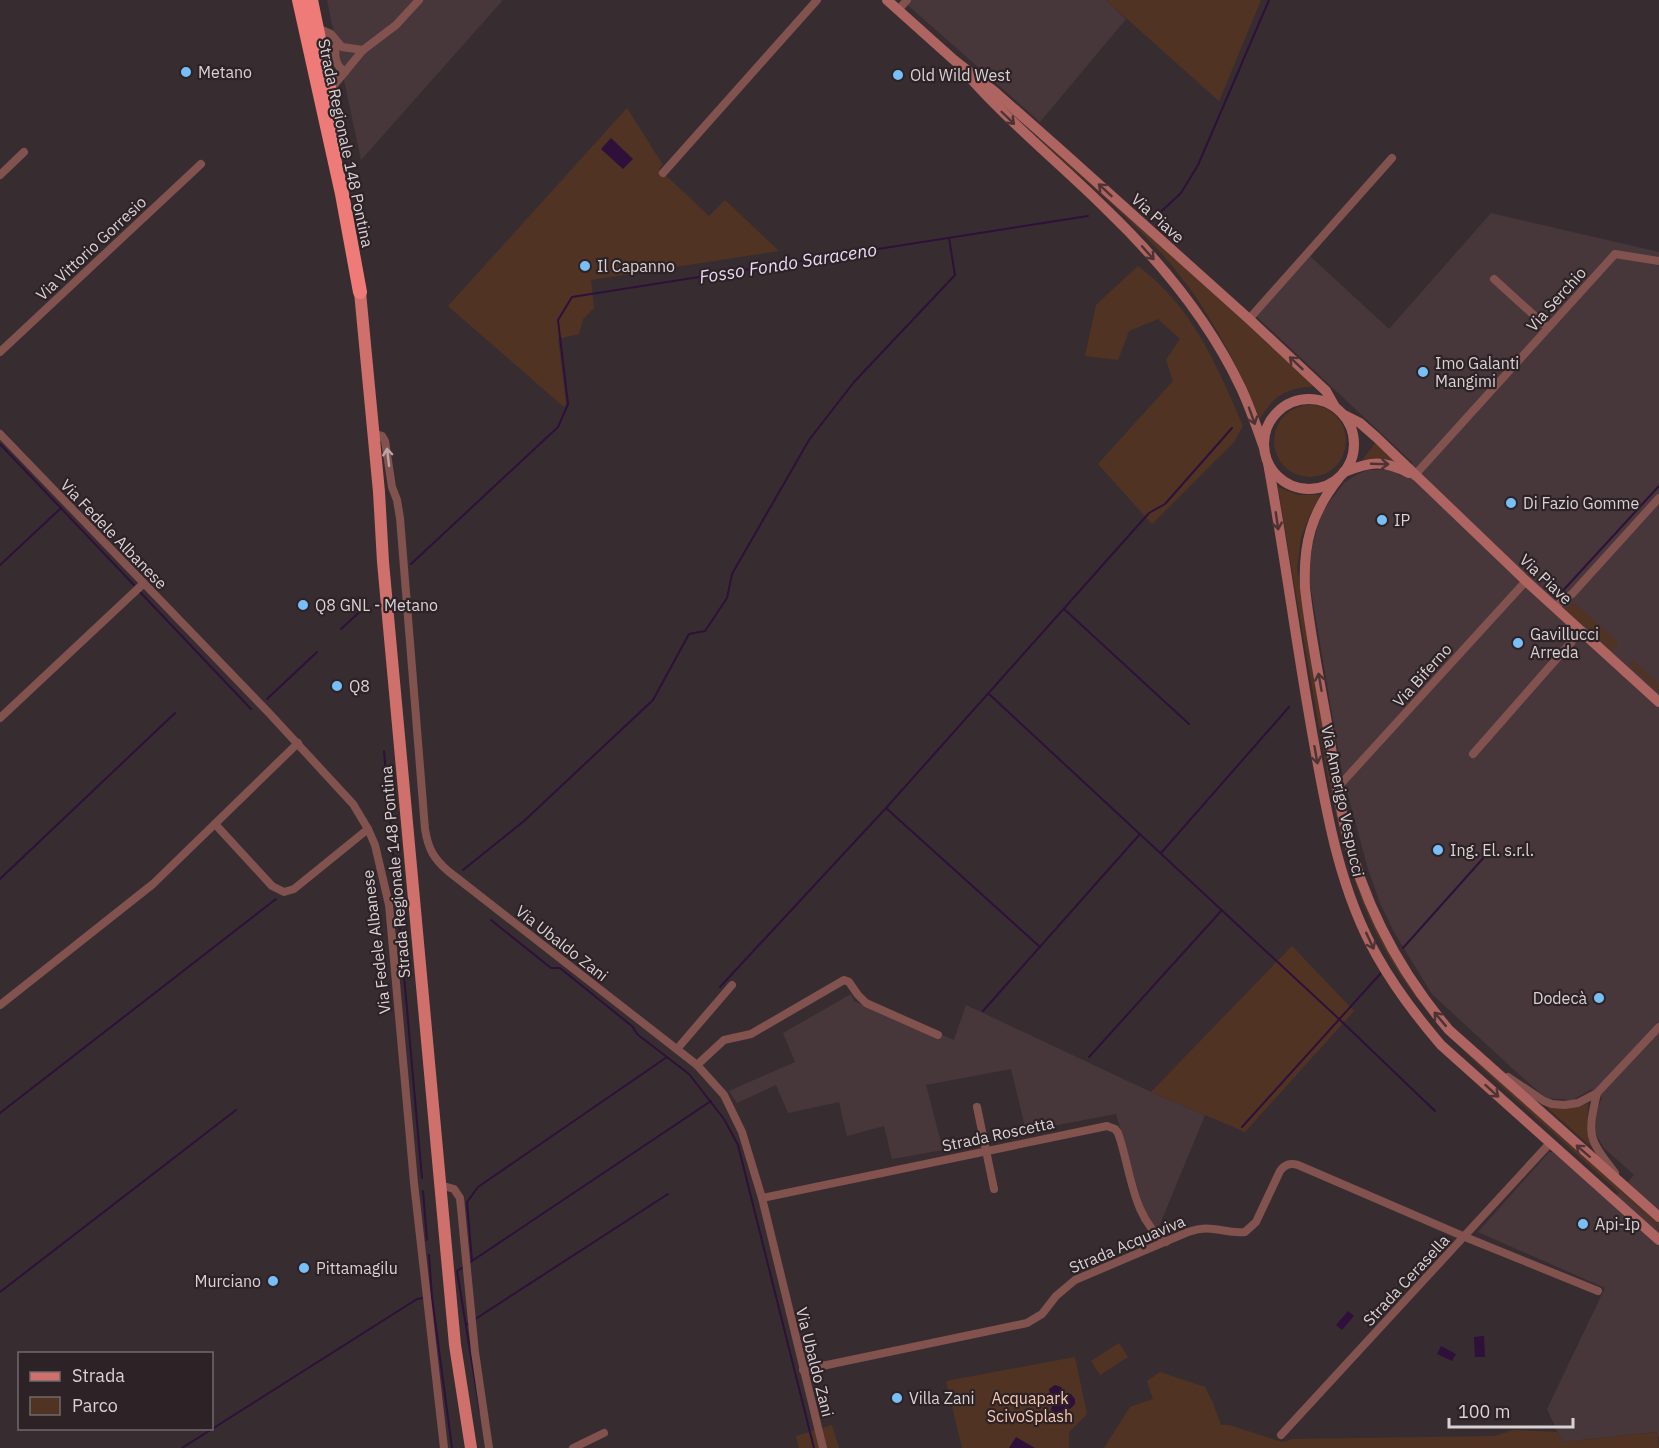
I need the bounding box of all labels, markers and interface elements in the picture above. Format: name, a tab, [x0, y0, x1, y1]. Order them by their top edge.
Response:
street label: Strada Regionale 148 Pontina	[314, 37, 378, 250]
place label: Metano	[198, 62, 252, 82]
marker: Metano	[179, 65, 193, 79]
place label: Old Wild West	[910, 65, 1011, 85]
marker: Old Wild West	[891, 68, 905, 82]
one-way arrow	[1000, 110, 1015, 124]
one-way arrow	[1098, 183, 1113, 197]
street label: Via Piave	[1127, 189, 1189, 247]
street label: Via Vittorio Gorresio	[32, 192, 150, 304]
water label: Fosso Fondo Saraceno	[697, 238, 879, 288]
one-way arrow	[1141, 245, 1155, 260]
place label: Il Capanno	[597, 256, 675, 276]
marker: Il Capanno	[578, 259, 592, 273]
street label: Via Serchio	[1522, 263, 1590, 335]
place label: Imo Galanti Mangimi	[1435, 353, 1519, 391]
one-way arrow	[1289, 357, 1304, 371]
marker: Imo Galanti Mangimi	[1416, 365, 1430, 379]
one-way arrow	[1248, 407, 1259, 425]
one-way arrow	[382, 447, 393, 467]
one-way arrow	[1370, 458, 1389, 469]
street label: Via Fedele Albanese	[56, 475, 172, 593]
place label: Di Fazio Gomme	[1523, 493, 1640, 513]
marker: Di Fazio Gomme	[1504, 496, 1518, 510]
place label: IP	[1394, 510, 1410, 530]
one-way arrow	[1272, 511, 1283, 530]
marker: IP	[1375, 513, 1389, 527]
street label: Via Piave	[1516, 550, 1577, 609]
place label: Q8 GNL - Metano	[315, 595, 438, 615]
marker: Q8 GNL - Metano	[296, 598, 310, 612]
place label: Gavillucci Arreda	[1530, 624, 1599, 662]
marker: Gavillucci Arreda	[1511, 636, 1525, 650]
street label: Via Biferno	[1388, 639, 1456, 711]
one-way arrow	[1314, 673, 1325, 693]
place label: Q8	[349, 676, 370, 696]
marker: Q8	[330, 679, 344, 693]
street label: Via Amerigo Vespucci	[1317, 723, 1369, 879]
one-way arrow	[1311, 744, 1322, 764]
street label: Strada Regionale 148 Pontina	[376, 765, 414, 979]
place label: Ing. El. s.r.l.	[1450, 840, 1534, 860]
marker: Ing. El. s.r.l.	[1431, 843, 1445, 857]
street label: Via Fedele Albanese	[357, 868, 395, 1015]
street label: Via Ubaldo Zani	[512, 901, 612, 985]
one-way arrow	[1364, 932, 1376, 950]
place label: Dodecà	[1533, 988, 1587, 1008]
marker: Dodecà	[1592, 991, 1606, 1005]
one-way arrow	[1433, 1012, 1447, 1027]
one-way arrow	[1484, 1084, 1499, 1098]
street label: Strada Roscetta	[940, 1112, 1056, 1156]
one-way arrow	[1576, 1144, 1591, 1158]
street label: Strada Acquaviva	[1066, 1210, 1188, 1277]
place label: Api-Ip	[1595, 1214, 1640, 1234]
marker: Api-Ip	[1576, 1217, 1590, 1231]
street label: Strada Cerasella	[1359, 1230, 1454, 1330]
place label: Pittamagilu	[316, 1258, 398, 1278]
marker: Pittamagilu	[297, 1261, 311, 1275]
place label: Murciano	[194, 1271, 261, 1291]
marker: Murciano	[266, 1274, 280, 1288]
street label: Via Ubaldo Zani	[792, 1305, 838, 1419]
legend	[18, 1352, 213, 1430]
text: Strada	[72, 1364, 125, 1387]
place label: Villa Zani	[909, 1388, 975, 1408]
park label: Acquapark ScivoSplash	[987, 1388, 1073, 1426]
marker: Villa Zani	[890, 1391, 904, 1405]
scale bar	[1449, 1391, 1574, 1429]
text: Parco	[72, 1394, 118, 1417]
text: 100 m	[1458, 1400, 1510, 1423]

